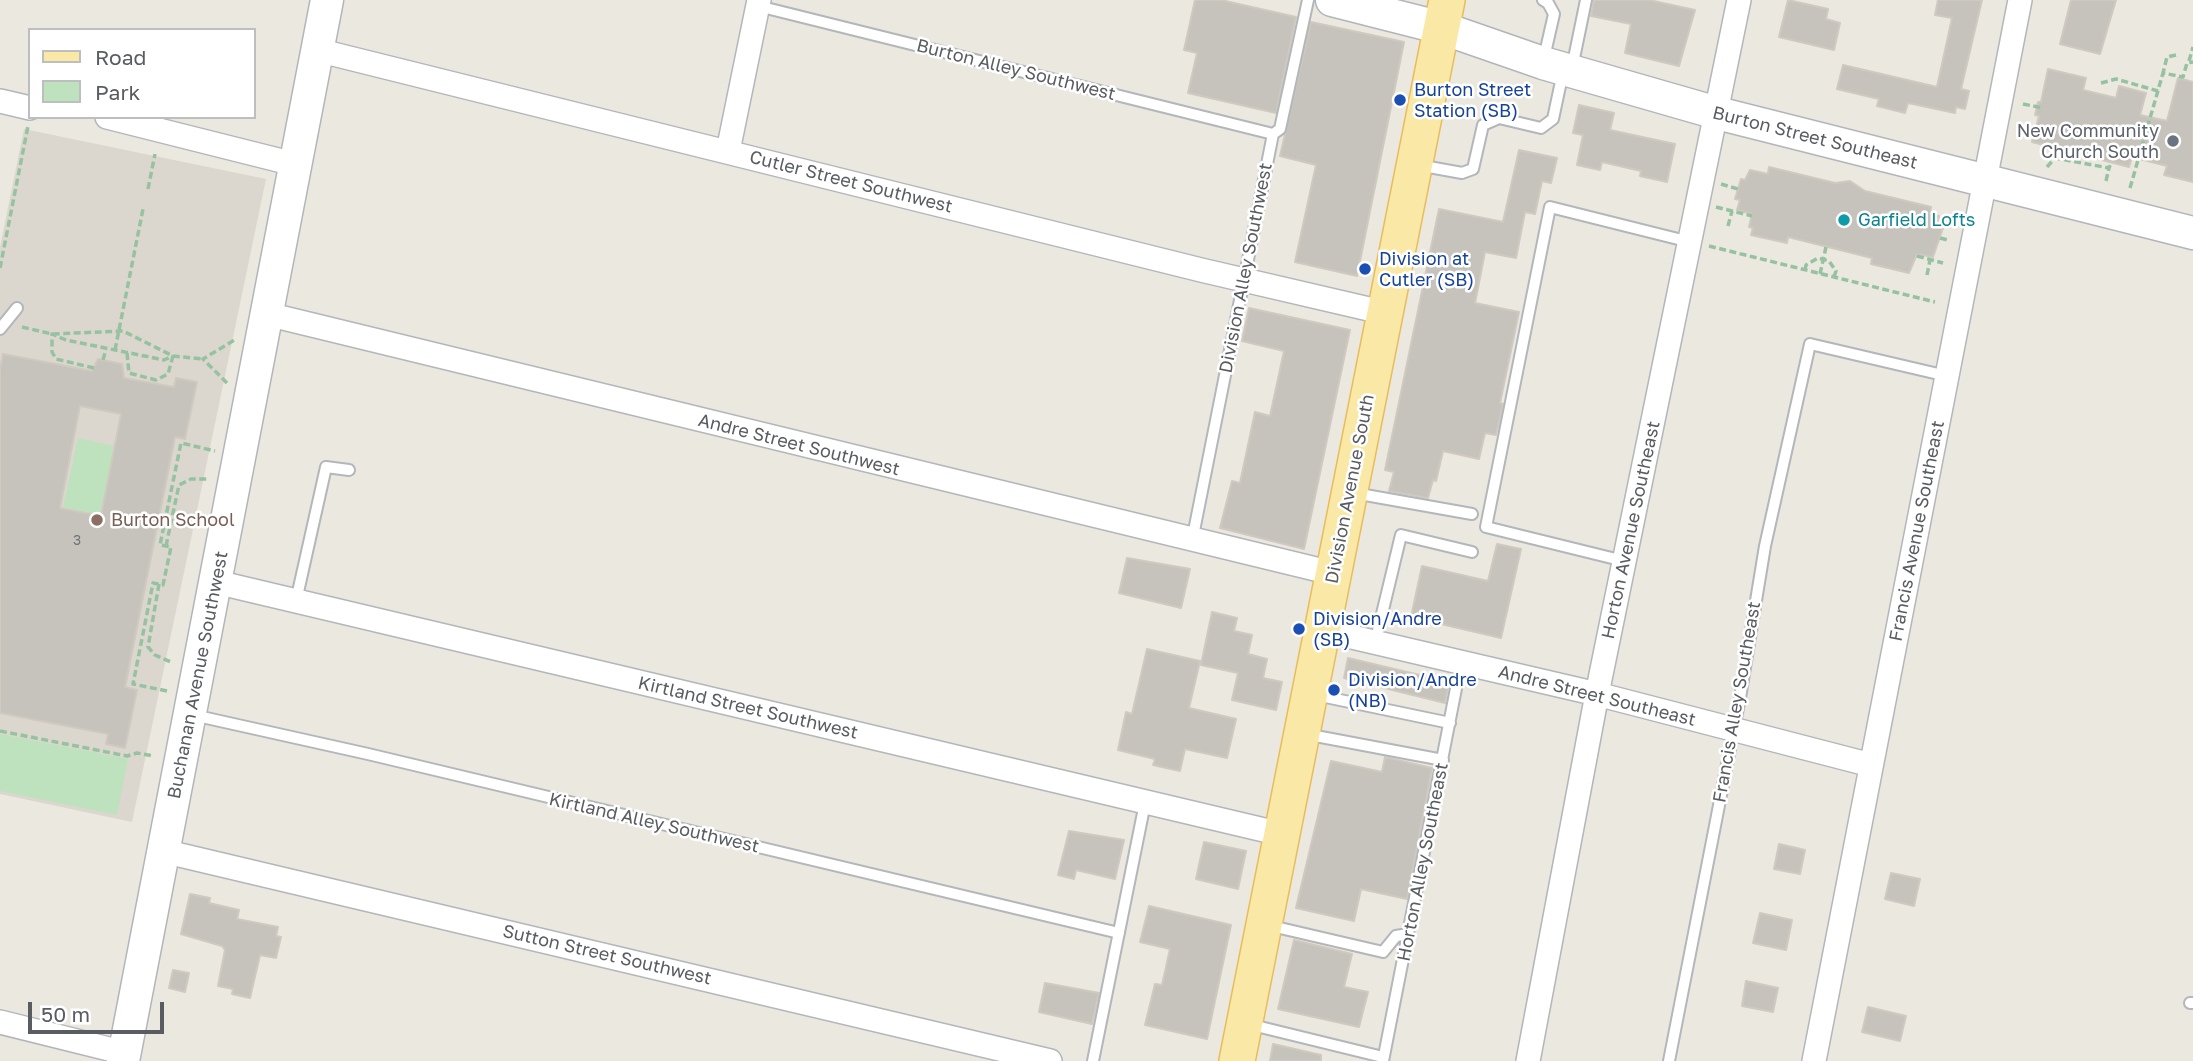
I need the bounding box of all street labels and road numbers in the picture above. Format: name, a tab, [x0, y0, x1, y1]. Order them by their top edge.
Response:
street label: Burton Alley Southwest	[914, 35, 1118, 105]
street label: Burton Street Southeast	[1710, 102, 1920, 174]
street label: Cutler Street Southwest	[747, 146, 955, 218]
street label: Division Alley Southwest	[1215, 161, 1277, 375]
street label: Division Avenue South	[1321, 392, 1379, 586]
street label: Andre Street Southwest	[696, 410, 902, 480]
street label: Horton Avenue Southeast	[1597, 419, 1665, 641]
street label: Francis Avenue Southeast	[1885, 419, 1949, 643]
street label: Buchanan Avenue Southwest	[163, 549, 233, 801]
street label: Francis Alley Southeast	[1709, 600, 1765, 804]
street label: Andre Street Southeast	[1496, 661, 1698, 731]
street label: Kirtland Street Southwest	[636, 672, 860, 744]
street label: Horton Alley Southeast	[1393, 761, 1453, 963]
street label: Kirtland Alley Southwest	[547, 788, 761, 858]
street label: Sutton Street Southwest	[500, 920, 714, 990]

